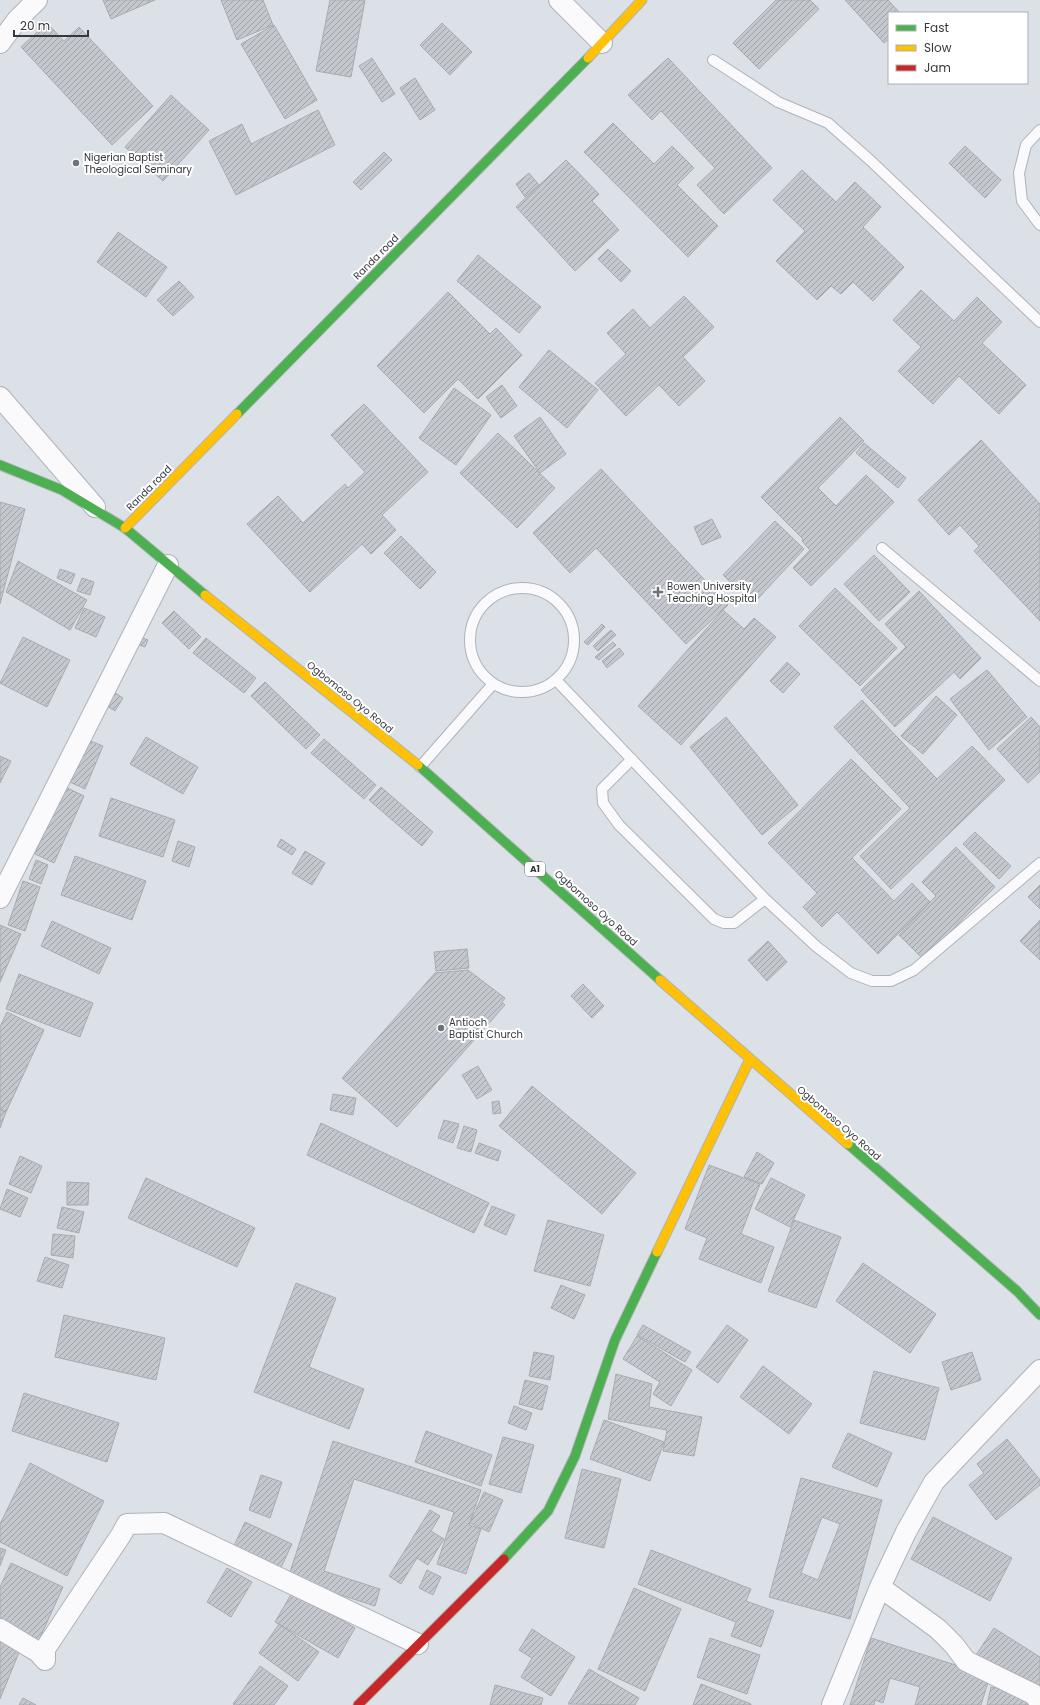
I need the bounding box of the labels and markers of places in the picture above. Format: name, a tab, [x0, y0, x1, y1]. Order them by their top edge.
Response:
place label: Nigerian Baptist Theological Seminary	[84, 150, 192, 177]
marker: Nigerian Baptist Theological Seminary	[71, 158, 81, 168]
place label: Bowen University Teaching Hospital	[667, 579, 757, 606]
marker: Bowen University Teaching Hospital	[652, 586, 664, 598]
place label: Antioch Baptist Church	[449, 1015, 523, 1042]
marker: Antioch Baptist Church	[436, 1023, 446, 1033]

